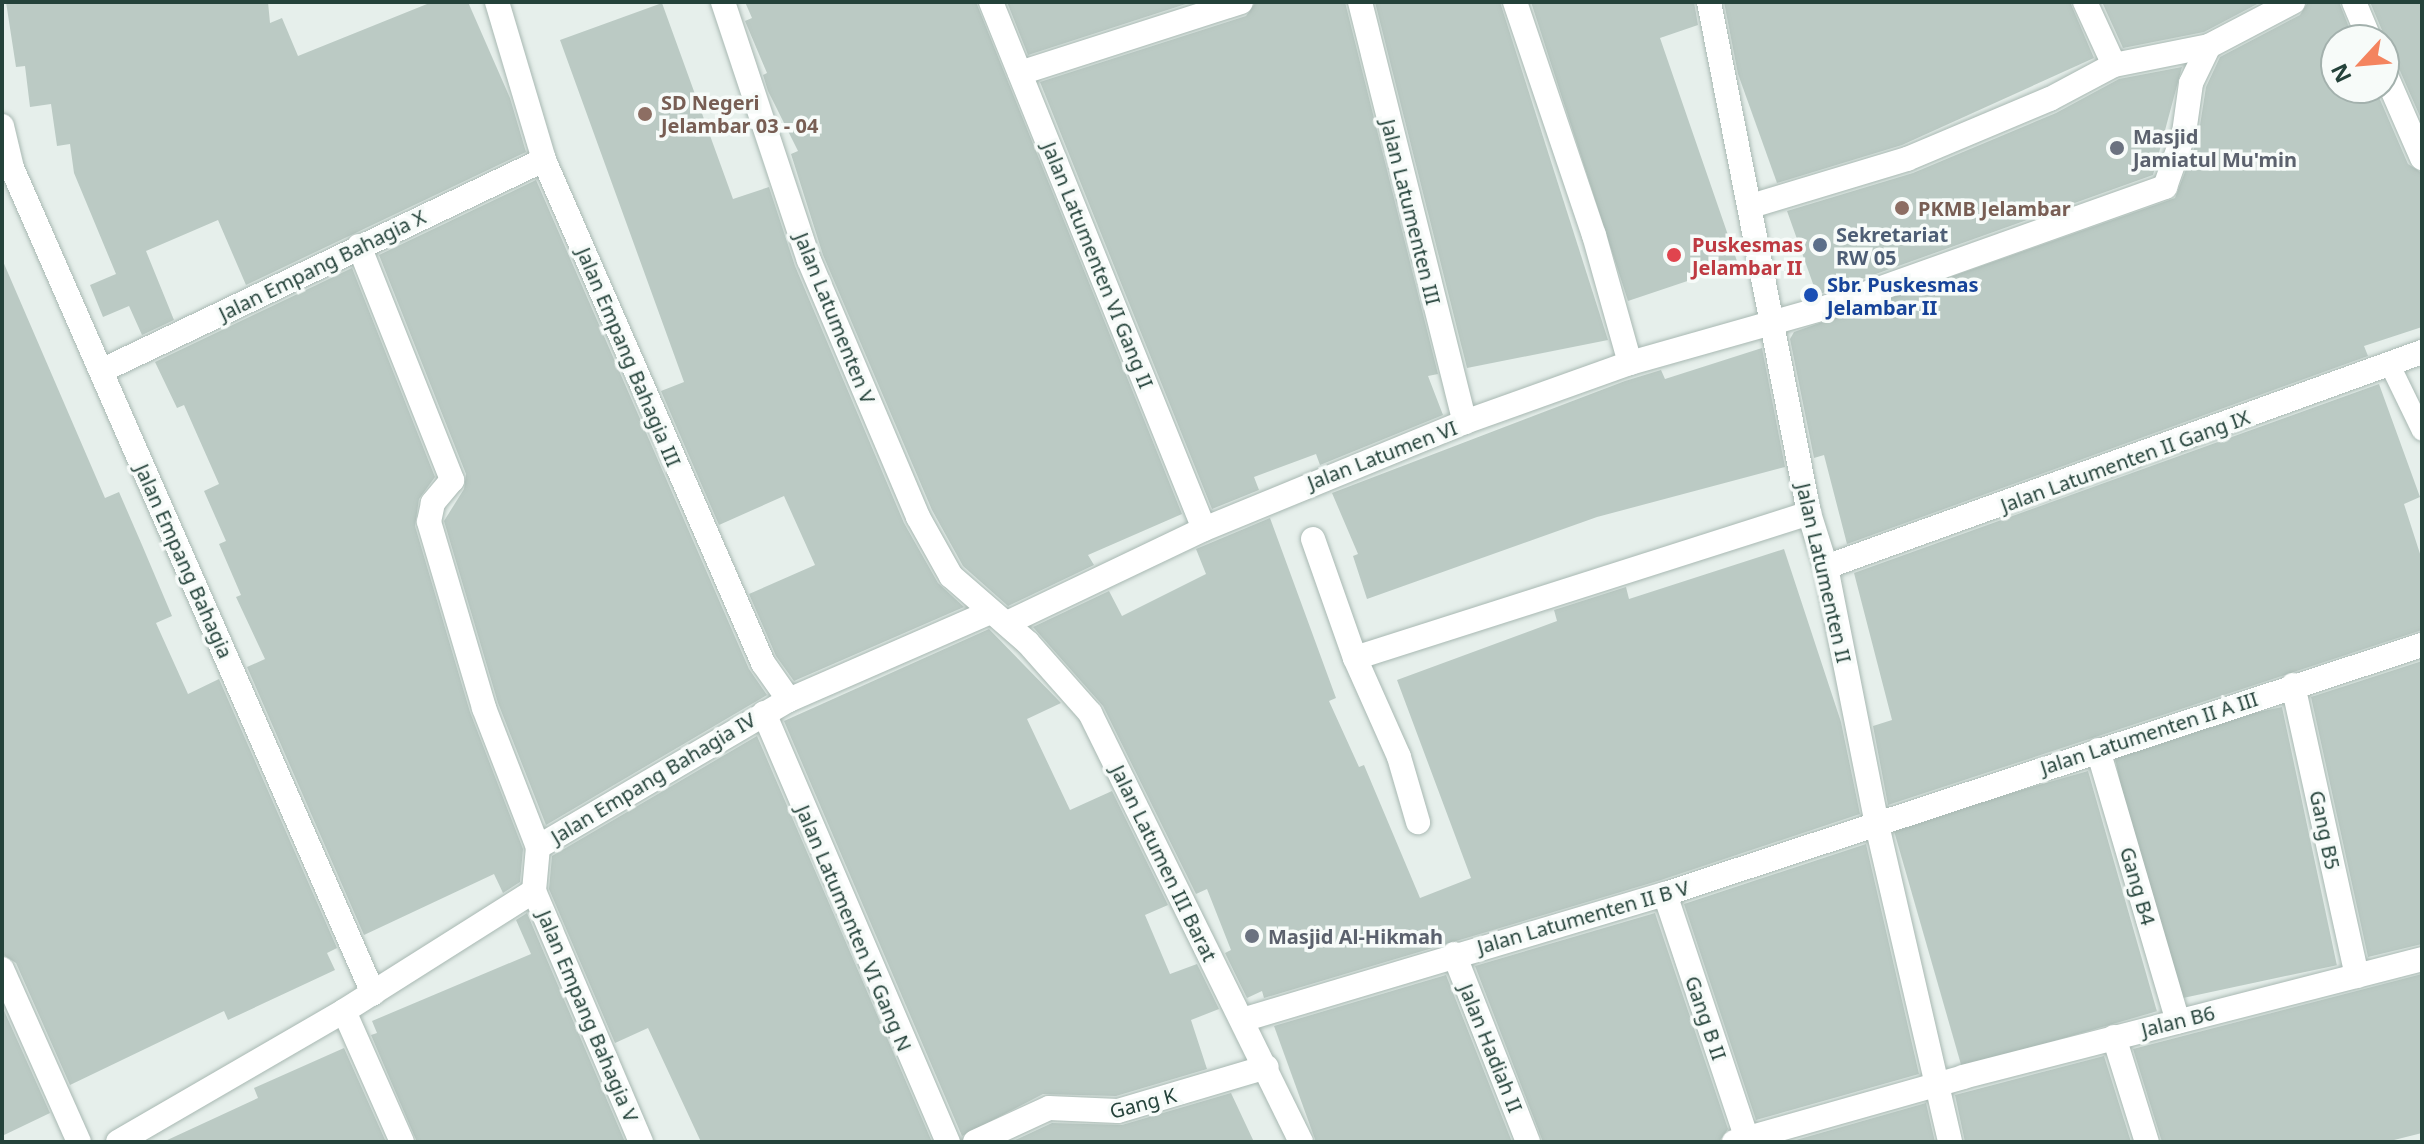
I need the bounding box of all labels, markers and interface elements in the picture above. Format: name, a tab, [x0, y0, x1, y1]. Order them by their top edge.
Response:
north arrow	[2320, 24, 2400, 104]
text: N	[2323, 59, 2358, 88]
place label: SD Negeri Jelambar 03 - 04	[661, 90, 818, 137]
marker: SD Negeri Jelambar 03 - 04	[636, 105, 654, 123]
street label: Jalan Latumenten III	[1376, 117, 1446, 307]
place label: Masjid Jamiatul Mu'min	[2133, 124, 2297, 171]
street label: Jalan Latumenten VI Gang II	[1038, 138, 1158, 392]
marker: Masjid Jamiatul Mu'min	[2108, 139, 2126, 157]
place label: PKMB Jelambar	[1918, 196, 2071, 220]
marker: PKMB Jelambar	[1893, 199, 1911, 217]
street label: Jalan Empang Bahagia X	[215, 204, 429, 326]
place label: Sekretariat RW 05	[1836, 222, 1948, 269]
street label: Jalan Latumenten V	[790, 229, 880, 407]
place label: Puskesmas Jelambar II	[1692, 232, 1803, 279]
marker: Sekretariat RW 05	[1811, 236, 1829, 254]
street label: Jalan Empang Bahagia III	[572, 244, 686, 470]
marker: Puskesmas Jelambar II	[1663, 244, 1685, 266]
place label: Sbr. Puskesmas Jelambar II	[1827, 272, 1979, 319]
marker: Sbr. Puskesmas Jelambar II	[1802, 286, 1820, 304]
street label: Jalan Latumenten II Gang IX	[1997, 405, 2253, 517]
street label: Jalan Latumen VI	[1304, 415, 1460, 495]
street label: Jalan Empang Bahagia	[130, 460, 238, 662]
street label: Jalan Latumenten II	[1792, 481, 1856, 665]
street label: Jalan Latumenten II A III	[2037, 686, 2261, 780]
street label: Jalan Empang Bahagia IV	[546, 707, 760, 849]
street label: Jalan Latumen III Barat	[1106, 761, 1222, 965]
street label: Gang B5	[2305, 788, 2345, 872]
street label: Jalan Latumenten VI Gang N	[791, 801, 917, 1055]
street label: Gang B4	[2115, 844, 2161, 928]
street label: Jalan Latumenten II B V	[1474, 875, 1692, 959]
street label: Jalan Empang Bahagia V	[533, 907, 643, 1125]
place label: Masjid Al-Hikmah	[1268, 924, 1443, 948]
marker: Masjid Al-Hikmah	[1243, 927, 1261, 945]
street label: Gang B II	[1680, 973, 1732, 1063]
street label: Jalan Hadiah II	[1454, 980, 1528, 1116]
street label: Jalan B6	[2139, 1000, 2217, 1042]
street label: Gang K	[1107, 1083, 1179, 1123]

